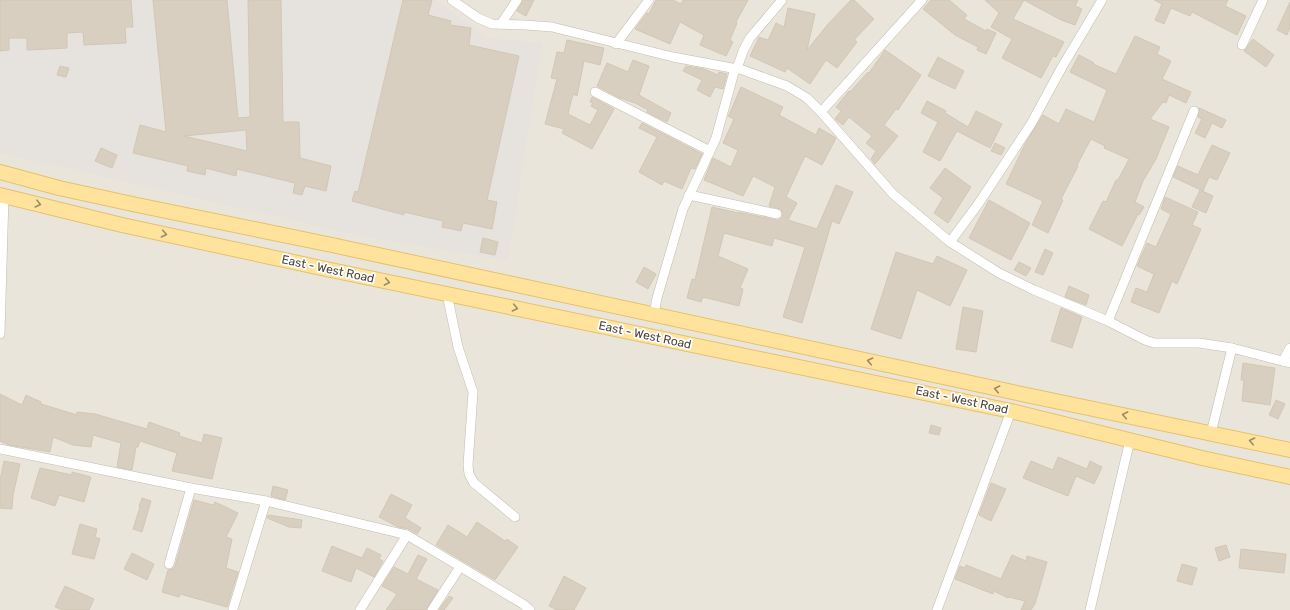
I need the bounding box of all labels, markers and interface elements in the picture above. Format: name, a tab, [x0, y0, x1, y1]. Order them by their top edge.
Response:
one-way arrow	[34, 199, 41, 208]
one-way arrow	[161, 229, 168, 237]
street label: East - West Road	[280, 252, 376, 286]
one-way arrow	[384, 277, 390, 285]
one-way arrow	[512, 303, 518, 311]
street label: East - West Road	[597, 318, 693, 352]
one-way arrow	[867, 358, 873, 366]
street label: East - West Road	[914, 383, 1010, 417]
one-way arrow	[994, 386, 1000, 394]
one-way arrow	[1121, 412, 1128, 420]
one-way arrow	[1249, 438, 1255, 446]

